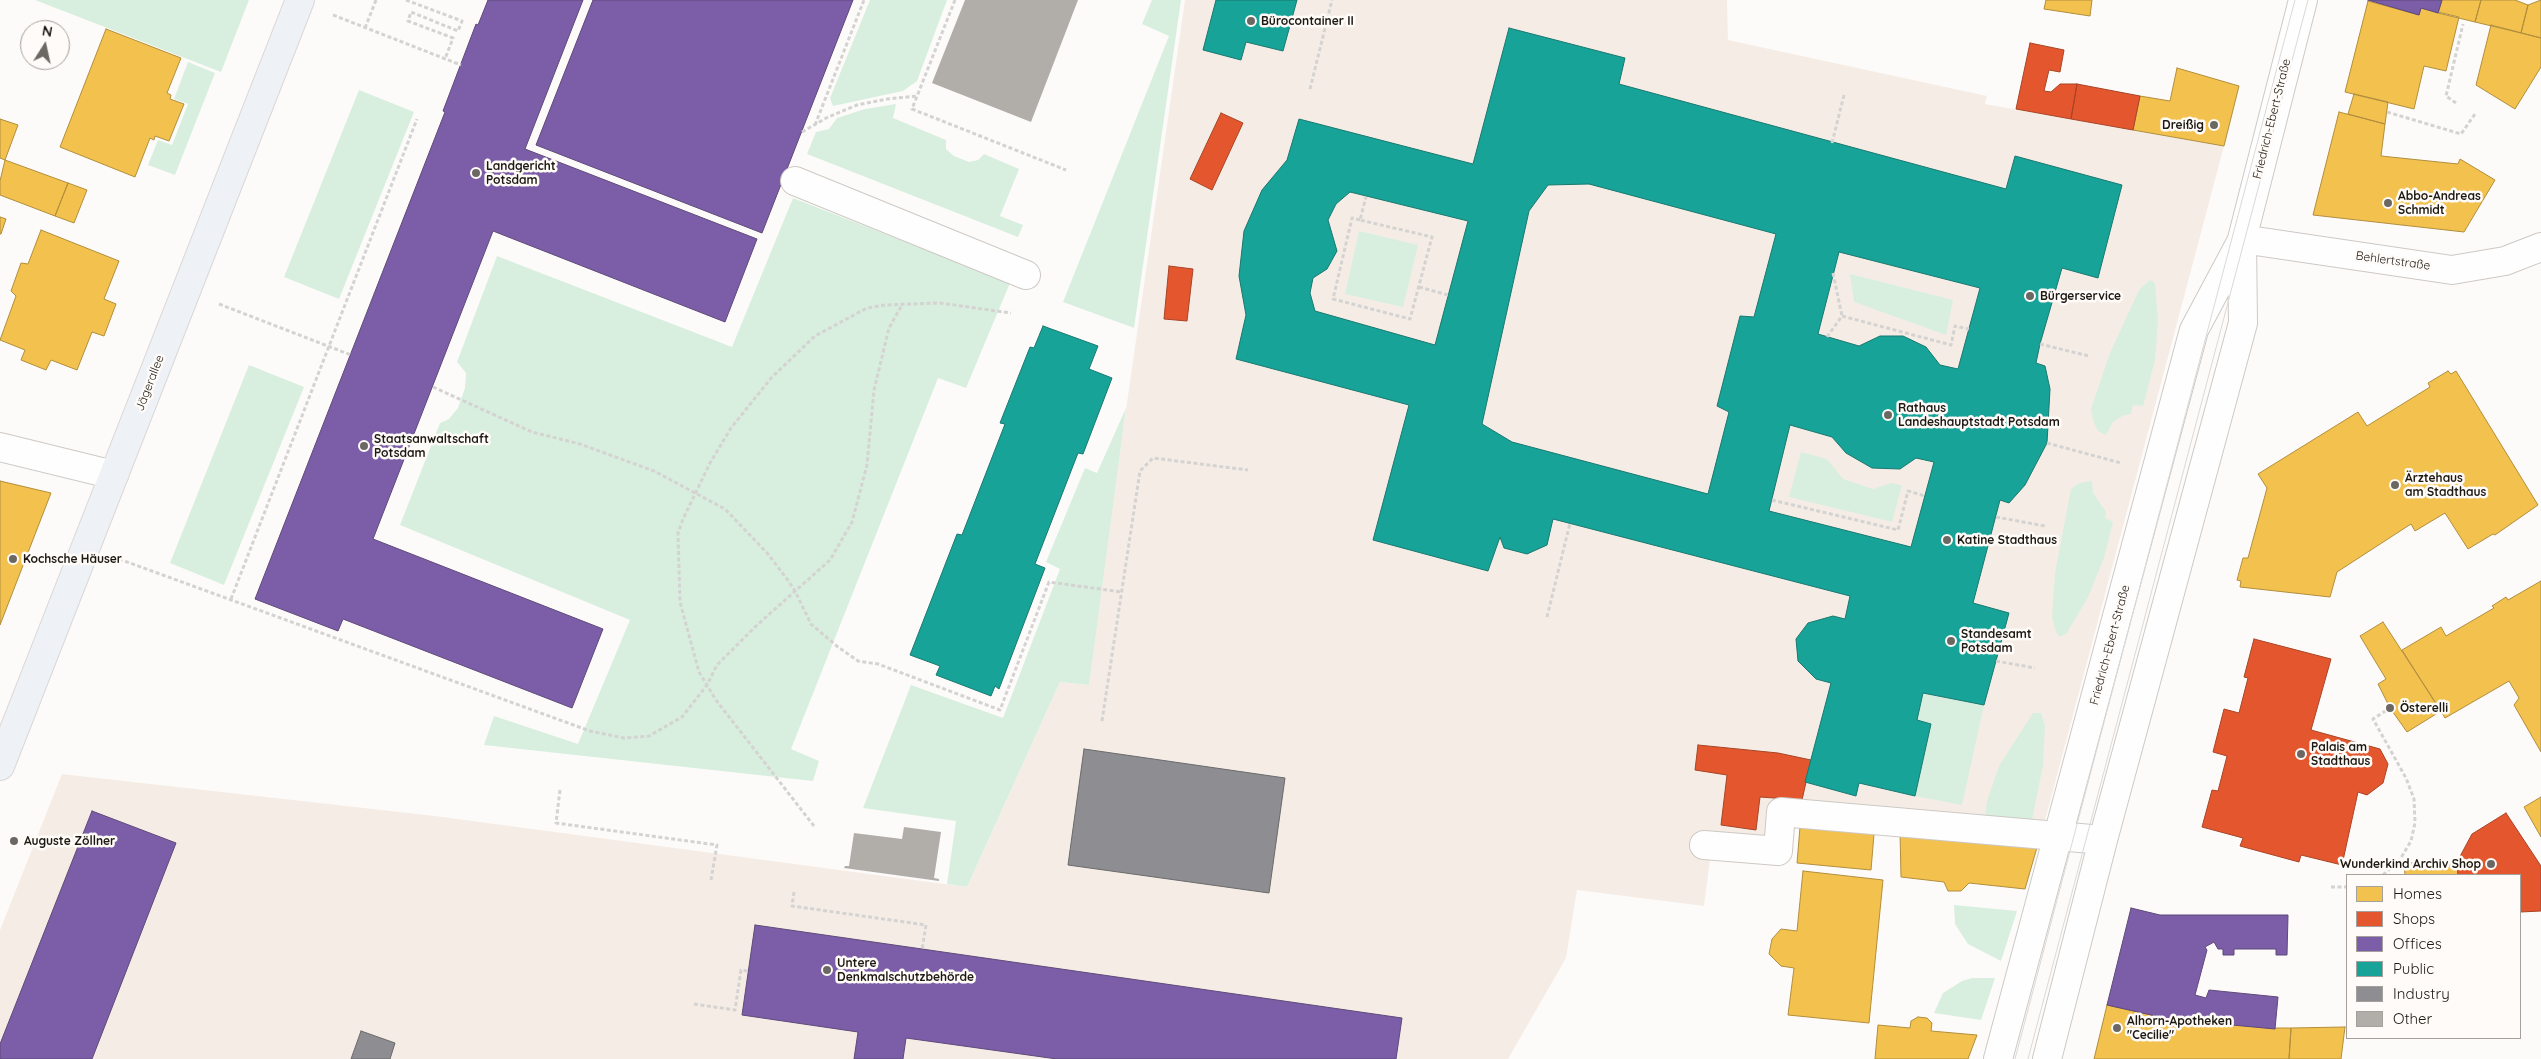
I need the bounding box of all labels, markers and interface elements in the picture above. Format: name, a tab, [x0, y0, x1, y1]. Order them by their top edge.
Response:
place label: Bürocontainer II	[1261, 14, 1354, 28]
marker: Bürocontainer II	[1245, 15, 1257, 27]
north arrow	[20, 20, 70, 70]
text: N	[41, 21, 54, 41]
street label: Friedrich-Ebert-Straße	[2250, 57, 2294, 181]
place label: Dreißig	[2162, 118, 2204, 132]
marker: Dreißig	[2208, 119, 2220, 131]
place label: Landgericht Potsdam	[486, 159, 556, 187]
marker: Landgericht Potsdam	[470, 167, 482, 179]
place label: Abbo-Andreas Schmidt	[2398, 189, 2481, 217]
marker: Abbo-Andreas Schmidt	[2382, 197, 2394, 209]
street label: Behlertstraße	[2355, 249, 2431, 273]
place label: Bürgerservice	[2040, 289, 2121, 303]
marker: Bürgerservice	[2024, 290, 2036, 302]
street label: Jägerallee	[133, 353, 167, 413]
place label: Rathaus Landeshauptstadt Potsdam	[1898, 401, 2060, 429]
marker: Rathaus Landeshauptstadt Potsdam	[1882, 409, 1894, 421]
place label: Staatsanwaltschaft Potsdam	[374, 432, 489, 460]
marker: Staatsanwaltschaft Potsdam	[358, 440, 370, 452]
place label: Ärztehaus am Stadthaus	[2405, 471, 2486, 499]
marker: Ärztehaus am Stadthaus	[2389, 479, 2401, 491]
place label: Katine Stadthaus	[1957, 533, 2057, 547]
marker: Katine Stadthaus	[1941, 534, 1953, 546]
place label: Kochsche Häuser	[23, 552, 122, 566]
marker: Kochsche Häuser	[7, 553, 19, 565]
street label: Friedrich-Ebert-Straße	[2087, 583, 2133, 707]
place label: Standesamt Potsdam	[1961, 627, 2032, 655]
marker: Standesamt Potsdam	[1945, 635, 1957, 647]
place label: Österelli	[2400, 701, 2448, 715]
marker: Österelli	[2384, 702, 2396, 714]
place label: Palais am Stadthaus	[2311, 740, 2370, 768]
marker: Palais am Stadthaus	[2295, 748, 2307, 760]
place label: Auguste Zöllner	[24, 834, 115, 848]
marker: Auguste Zöllner	[8, 835, 20, 847]
place label: Wunderkind Archiv Shop	[2340, 857, 2481, 871]
marker: Wunderkind Archiv Shop	[2485, 858, 2497, 870]
legend	[2346, 874, 2521, 1039]
text: Homes	[2393, 884, 2442, 903]
text: Shops	[2393, 909, 2435, 928]
text: Offices	[2393, 934, 2442, 953]
place label: Untere Denkmalschutzbehörde	[837, 956, 974, 984]
text: Public	[2393, 959, 2434, 978]
marker: Untere Denkmalschutzbehörde	[821, 964, 833, 976]
text: Industry	[2393, 984, 2450, 1003]
text: Other	[2393, 1009, 2432, 1028]
place label: Alhorn-Apotheken "Cecilie"	[2127, 1014, 2232, 1042]
marker: Alhorn-Apotheken "Cecilie"	[2111, 1022, 2123, 1034]

